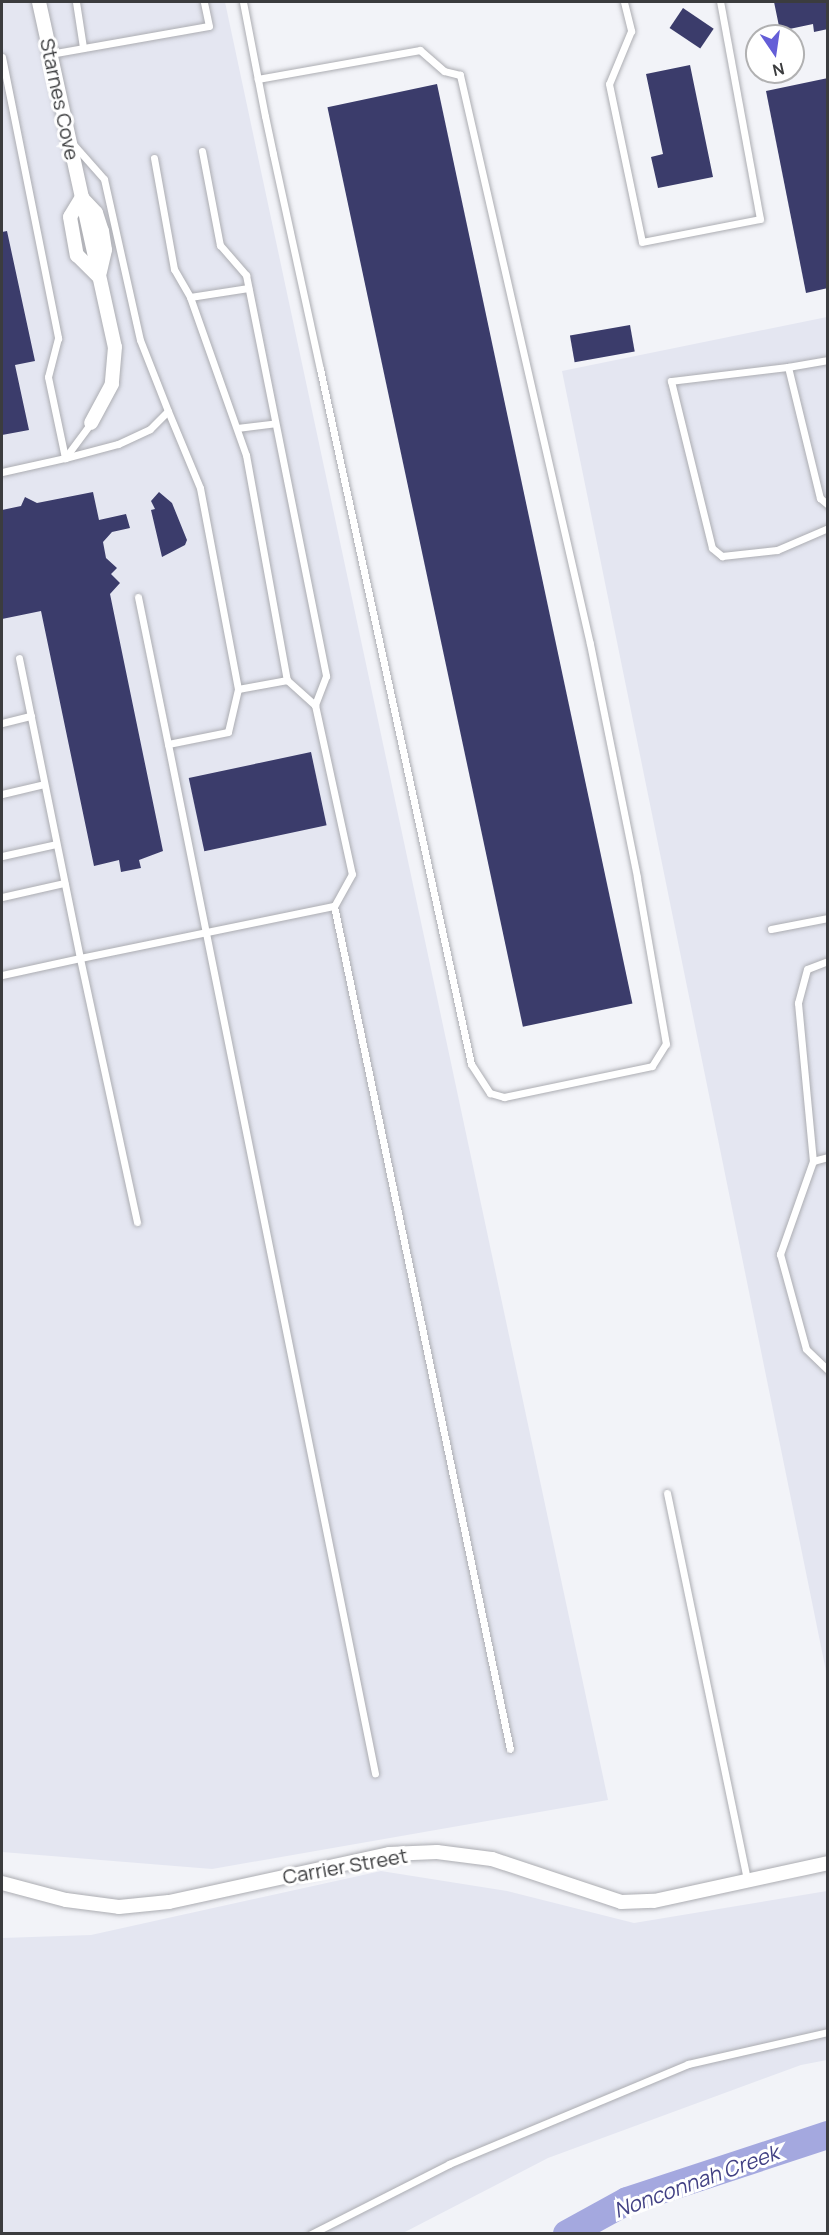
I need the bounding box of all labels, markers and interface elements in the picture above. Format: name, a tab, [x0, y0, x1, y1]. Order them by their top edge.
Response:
north arrow	[745, 24, 805, 84]
street label: Starnes Cove	[35, 36, 85, 162]
text: N	[771, 58, 787, 82]
street label: Carrier Street	[281, 1843, 409, 1889]
water label: Nonconnah Creek	[610, 2139, 782, 2223]

